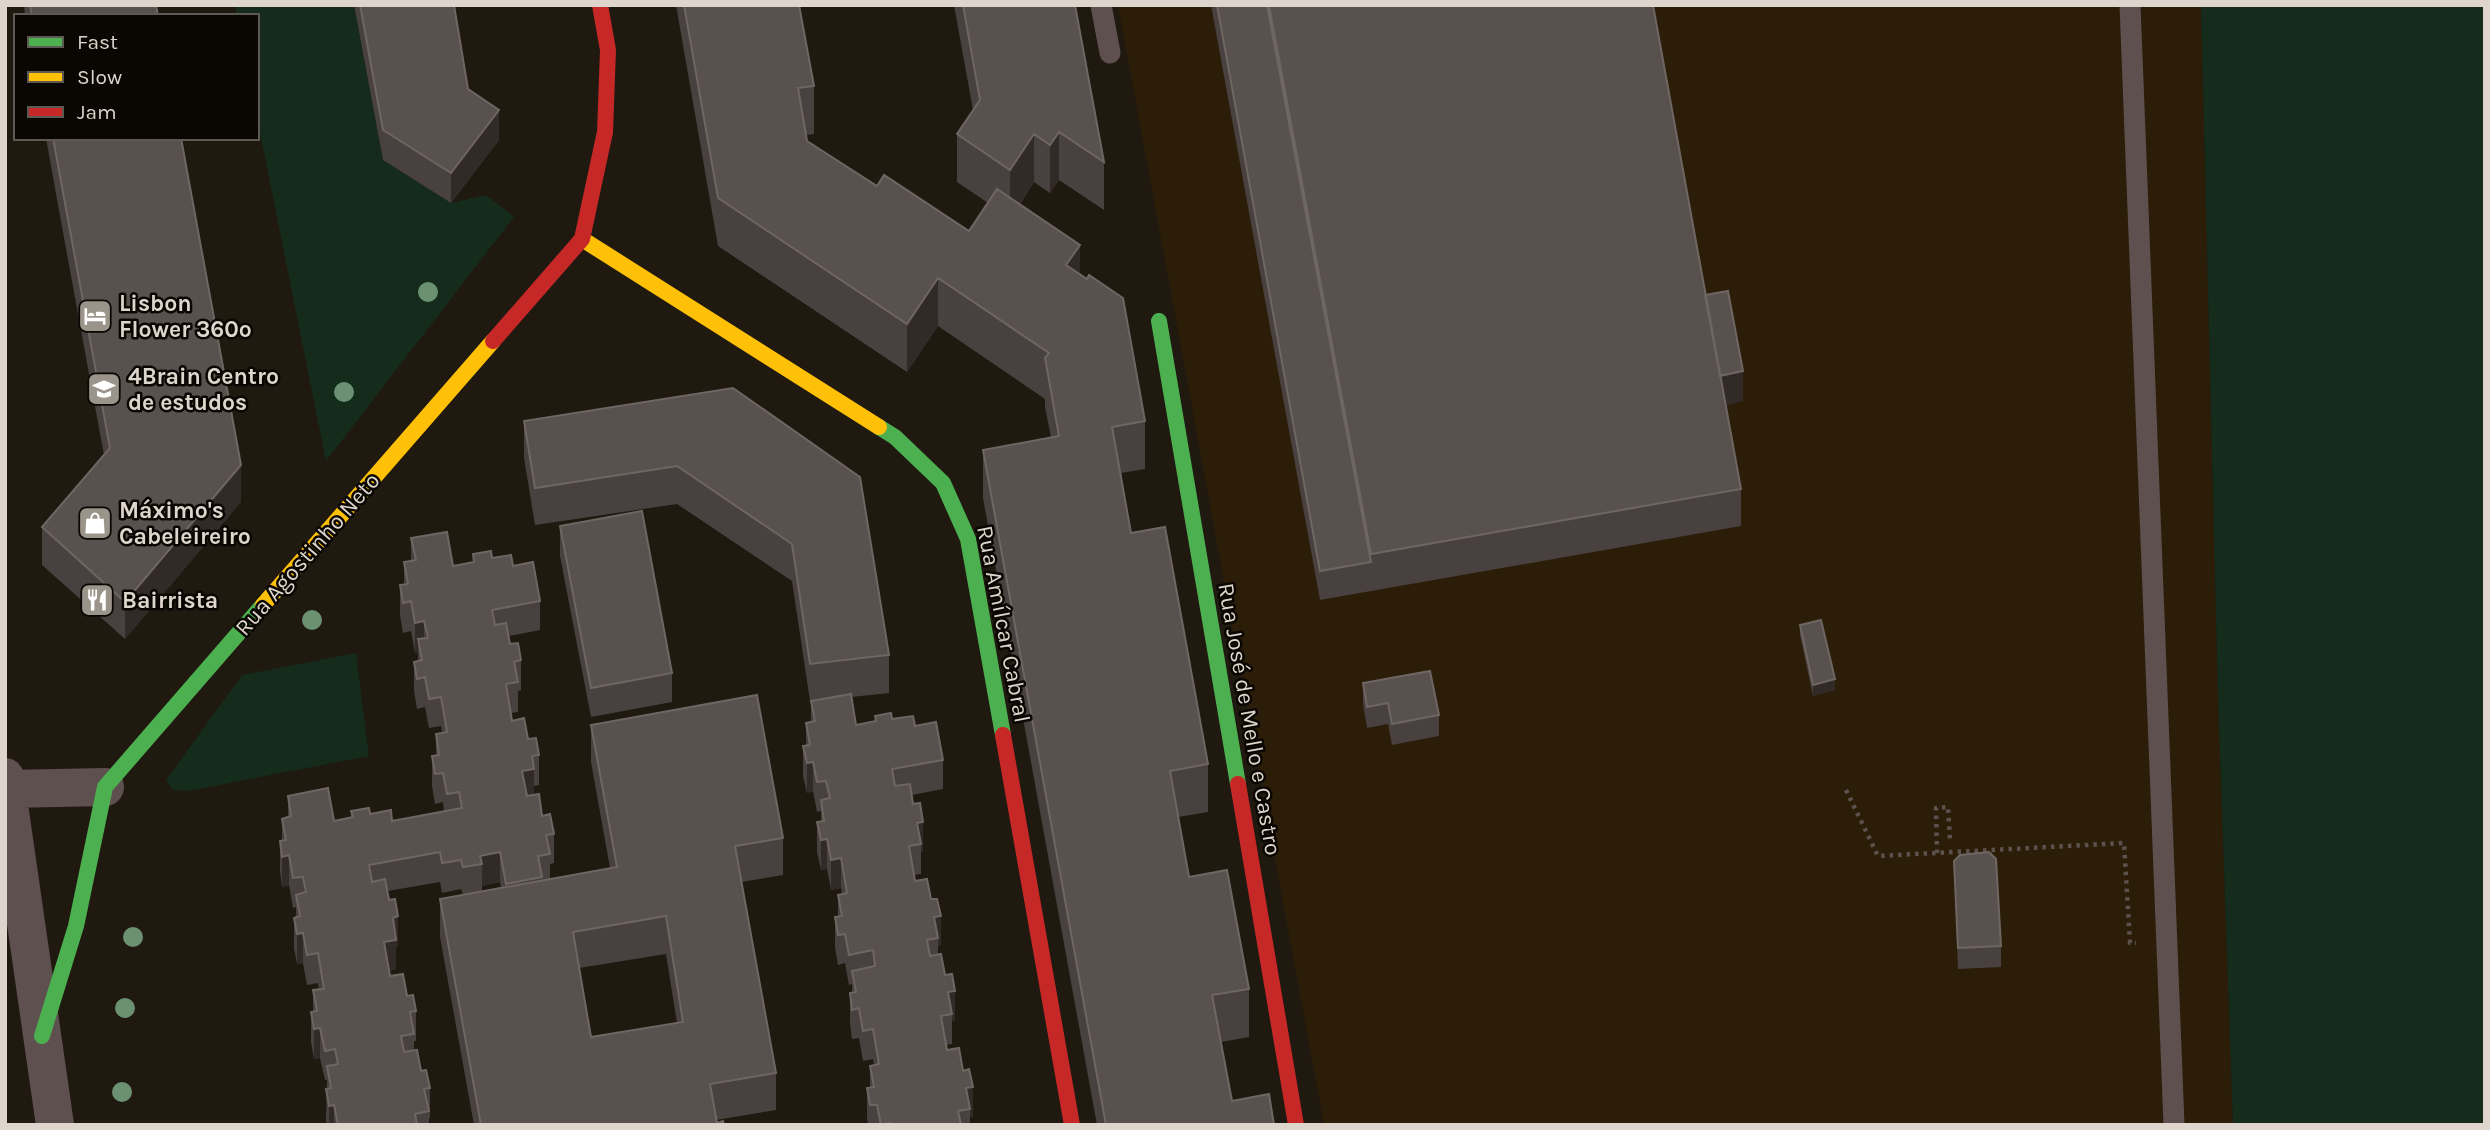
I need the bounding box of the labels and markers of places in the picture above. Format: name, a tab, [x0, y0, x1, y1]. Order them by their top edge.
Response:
place label: Lisbon Flower 360º	[119, 290, 252, 343]
hotel icon: Lisbon Flower 360º	[76, 297, 114, 335]
place label: 4Brain Centro de estudos	[128, 363, 279, 416]
school or university icon: 4Brain Centro de estudos	[85, 370, 123, 408]
place label: Máximo's Cabeleireiro	[119, 497, 251, 550]
shop icon: Máximo's Cabeleireiro	[76, 504, 114, 542]
restaurant icon: Bairrista	[78, 581, 116, 619]
place label: Bairrista	[122, 587, 218, 614]

